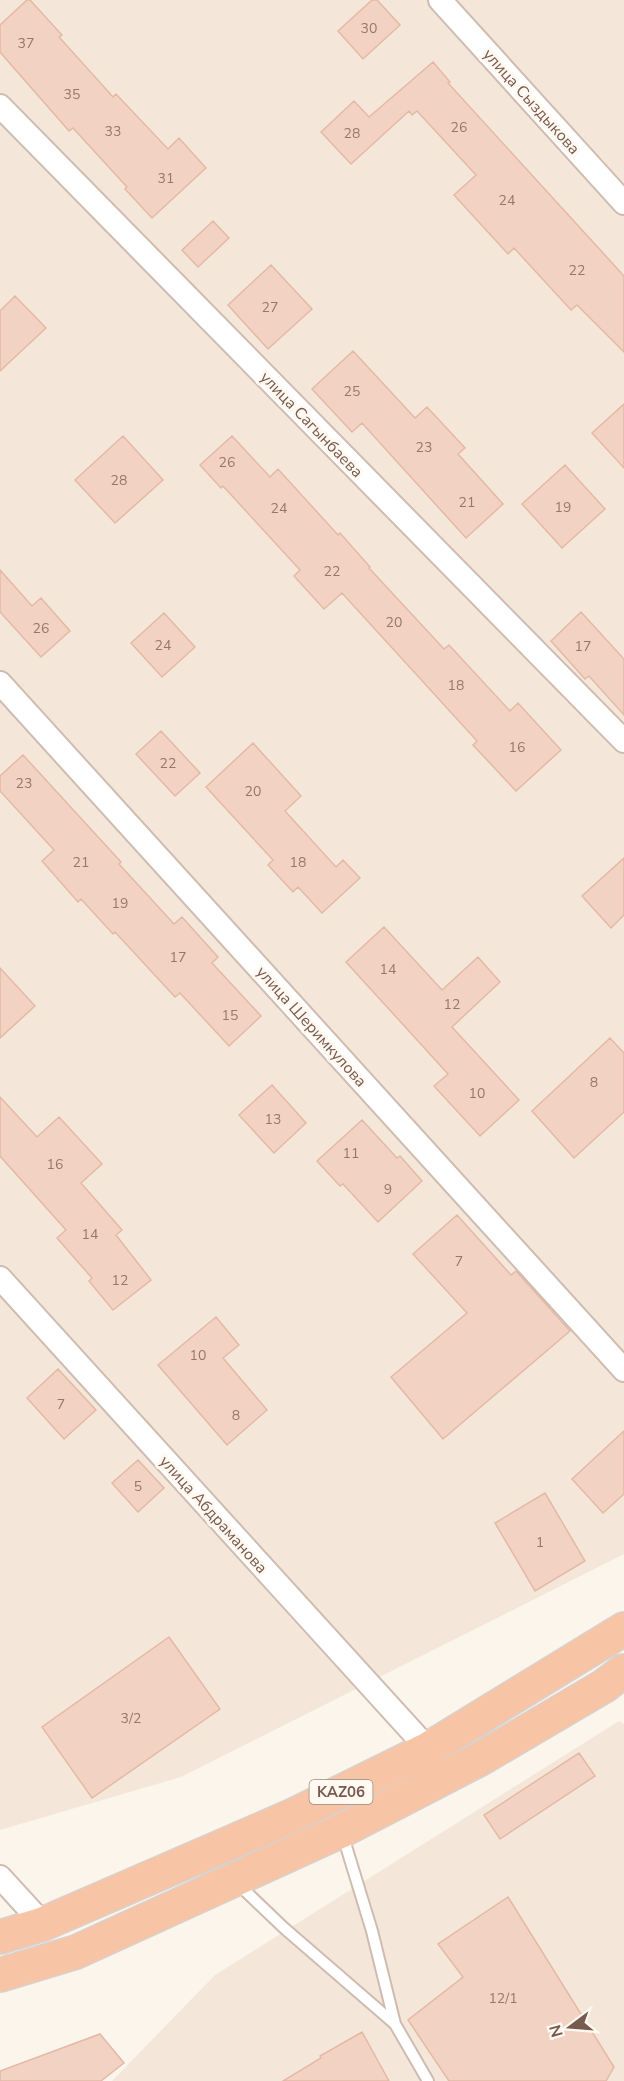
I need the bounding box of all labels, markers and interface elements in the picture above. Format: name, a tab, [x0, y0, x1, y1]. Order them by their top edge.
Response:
house number: 30	[361, 19, 377, 38]
house number: 37	[18, 34, 34, 53]
street label: улица Сыздыкова	[478, 44, 585, 159]
house number: 35	[64, 85, 80, 104]
house number: 26	[451, 118, 467, 137]
house number: 33	[105, 122, 121, 141]
house number: 28	[344, 124, 360, 143]
house number: 31	[158, 169, 174, 188]
house number: 24	[499, 191, 515, 210]
house number: 22	[569, 261, 585, 280]
house number: 27	[262, 298, 278, 317]
street label: улица Сагынбаева	[255, 367, 368, 483]
house number: 25	[344, 382, 360, 401]
house number: 23	[416, 438, 432, 457]
house number: 26	[219, 453, 235, 472]
house number: 28	[111, 471, 127, 490]
house number: 21	[459, 493, 475, 512]
house number: 19	[555, 498, 571, 517]
house number: 24	[271, 499, 287, 518]
house number: 22	[324, 562, 340, 581]
house number: 20	[386, 613, 402, 632]
house number: 26	[33, 619, 49, 638]
house number: 24	[155, 636, 171, 655]
house number: 17	[575, 637, 591, 656]
house number: 18	[448, 676, 464, 695]
house number: 16	[509, 738, 525, 757]
house number: 22	[160, 754, 176, 773]
house number: 23	[16, 774, 32, 793]
house number: 20	[245, 782, 261, 801]
house number: 21	[73, 853, 89, 872]
house number: 18	[290, 853, 306, 872]
house number: 19	[112, 894, 128, 913]
house number: 17	[170, 948, 186, 967]
house number: 14	[380, 960, 396, 979]
street label: улица Шеримкулова	[251, 962, 371, 1092]
house number: 12	[444, 995, 460, 1014]
house number: 15	[222, 1006, 238, 1025]
house number: 8	[590, 1073, 598, 1092]
house number: 10	[469, 1084, 485, 1103]
house number: 13	[265, 1110, 281, 1129]
house number: 11	[343, 1144, 359, 1163]
house number: 16	[47, 1155, 63, 1174]
house number: 9	[384, 1180, 392, 1199]
house number: 14	[82, 1225, 98, 1244]
house number: 7	[455, 1252, 463, 1271]
house number: 12	[112, 1271, 128, 1290]
house number: 10	[190, 1346, 206, 1365]
house number: 7	[57, 1395, 65, 1414]
house number: 8	[232, 1406, 240, 1425]
street label: улица Абдраманова	[154, 1451, 272, 1578]
house number: 5	[134, 1477, 142, 1496]
house number: 1	[536, 1533, 544, 1552]
house number: 3/2	[121, 1709, 141, 1728]
road number: KАZ06	[310, 1780, 372, 1804]
house number: 12/1	[488, 1989, 518, 2008]
north arrow	[540, 1997, 600, 2057]
text: N	[544, 2022, 569, 2040]

